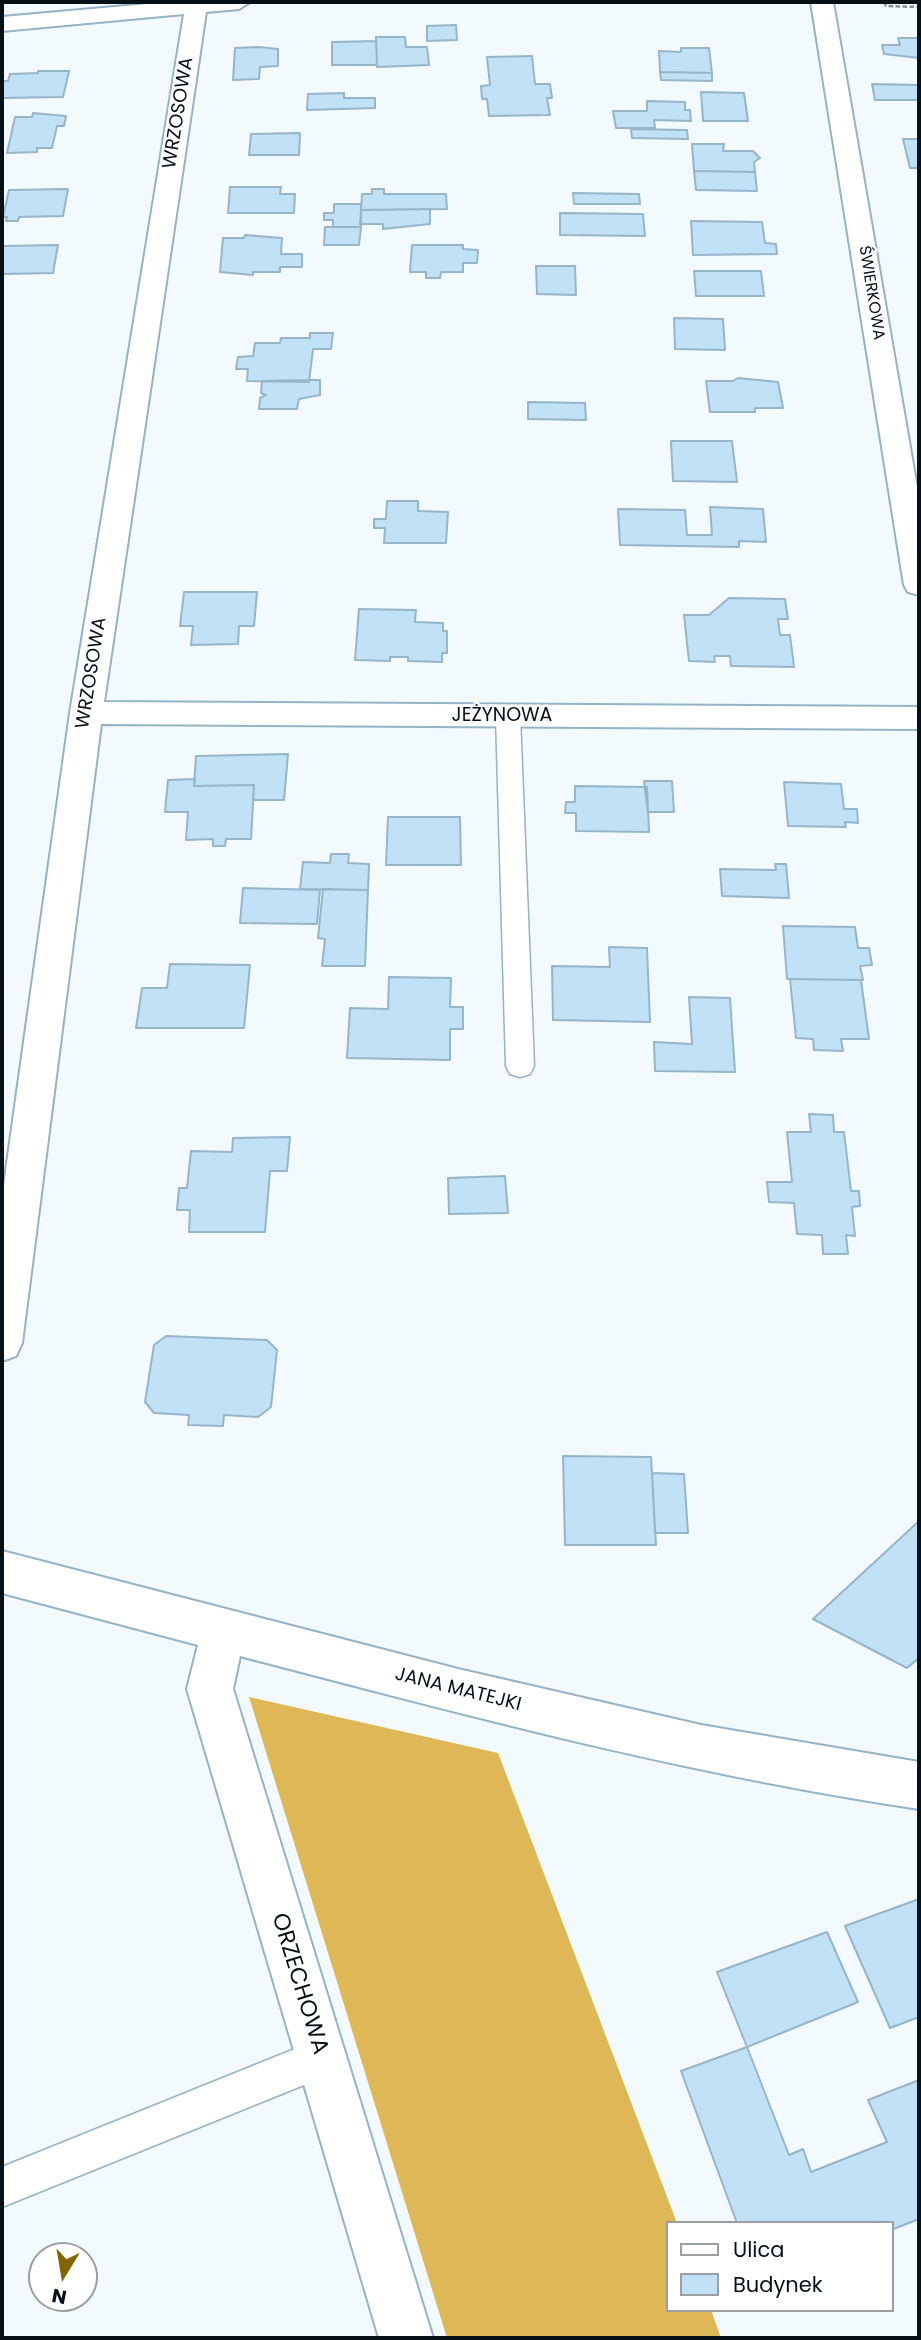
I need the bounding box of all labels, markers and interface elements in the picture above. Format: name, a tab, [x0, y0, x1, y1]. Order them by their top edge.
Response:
street label: WRZOSOWA	[159, 56, 199, 170]
street label: ŚWIERKOWA	[854, 244, 888, 342]
street label: WRZOSOWA	[72, 616, 112, 730]
street label: JEŻYNOWA	[452, 705, 552, 727]
street label: JANA MATEJKI	[392, 1663, 524, 1717]
street label: ORZECHOWA	[264, 1910, 334, 2058]
legend	[666, 2221, 893, 2312]
text: Ulica	[733, 2235, 784, 2264]
north arrow	[28, 2242, 98, 2312]
text: Budynek	[733, 2270, 823, 2299]
text: N	[50, 2282, 69, 2311]

